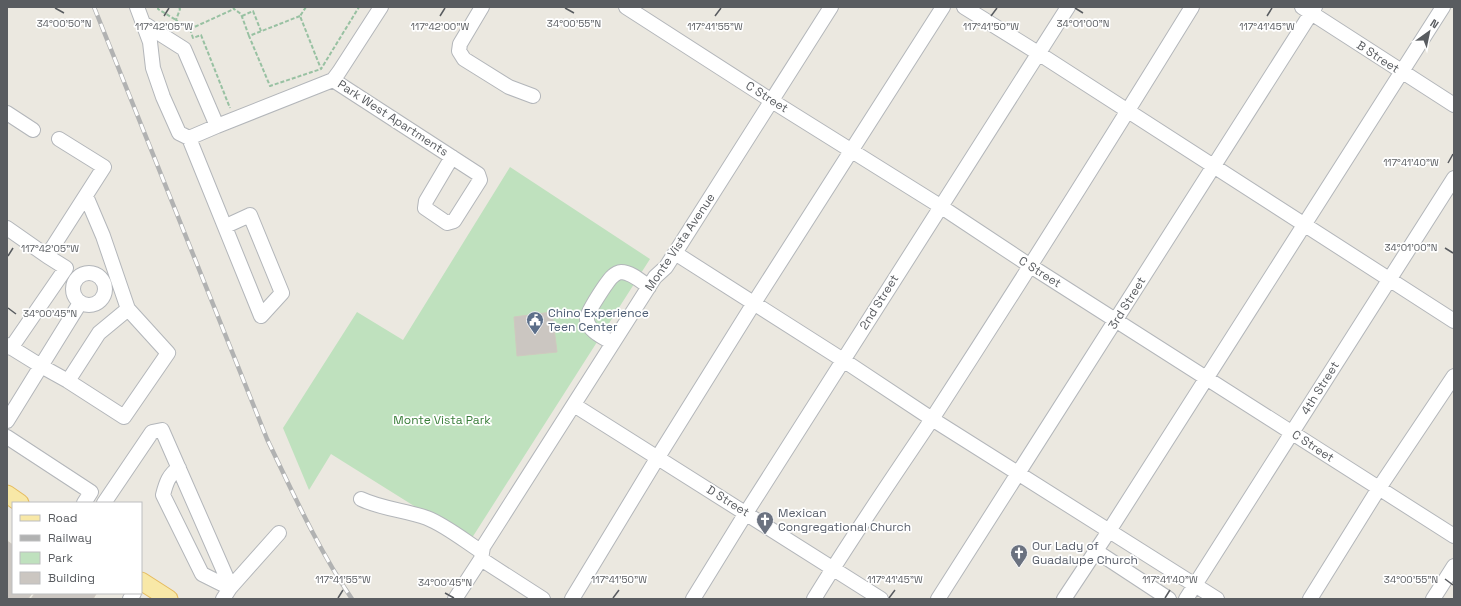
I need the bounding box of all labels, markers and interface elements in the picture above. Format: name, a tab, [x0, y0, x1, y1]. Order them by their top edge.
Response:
north arrow	[1409, 12, 1449, 52]
text: N	[1428, 16, 1441, 31]
text: 34°00'50"N	[37, 17, 91, 30]
text: 34°00'55"N	[547, 17, 601, 30]
text: 34°01'00"N	[1057, 17, 1109, 30]
text: 117°42'05"W	[135, 20, 193, 33]
text: 117°42'00"W	[411, 20, 469, 33]
text: 117°41'55"W	[687, 20, 743, 33]
text: 117°41'50"W	[963, 20, 1019, 33]
text: 117°41'45"W	[1239, 20, 1295, 33]
street label: B Street	[1354, 37, 1402, 77]
street label: Park West Apartments	[335, 76, 451, 160]
street label: C Street	[743, 78, 791, 116]
text: 117°41'40"W	[1383, 156, 1439, 169]
street label: Monte Vista Avenue	[641, 190, 719, 294]
text: 34°01'00"N	[1385, 241, 1437, 254]
text: 117°42'05"W	[21, 242, 79, 255]
street label: C Street	[1016, 253, 1064, 291]
street label: 2nd Street	[856, 271, 902, 333]
street label: 3rd Street	[1105, 274, 1149, 332]
place label: Chino Experience Teen Center	[548, 305, 649, 335]
text: 34°00'45"N	[23, 307, 77, 320]
public building icon: Chino Experience Teen Center	[525, 310, 545, 335]
street label: 4th Street	[1297, 358, 1343, 418]
park label: Monte Vista Park	[393, 412, 491, 428]
street label: C Street	[1289, 426, 1337, 466]
street label: D Street	[704, 482, 752, 520]
legend	[12, 502, 142, 594]
place label: Mexican Congregational Church	[778, 505, 911, 535]
text: Road	[48, 510, 77, 526]
church icon: Mexican Congregational Church	[755, 510, 775, 535]
text: Railway	[48, 530, 92, 546]
place label: Our Lady of Guadalupe Church	[1032, 538, 1138, 568]
church icon: Our Lady of Guadalupe Church	[1009, 543, 1029, 568]
text: Park	[48, 550, 73, 566]
text: Building	[48, 570, 95, 586]
text: 117°41'55"W	[315, 573, 371, 586]
text: 117°41'50"W	[591, 573, 647, 586]
text: 117°41'45"W	[867, 573, 923, 586]
text: 117°41'40"W	[1142, 573, 1198, 586]
text: 34°00'55"N	[1384, 573, 1438, 586]
text: 34°00'45"N	[418, 576, 472, 589]

